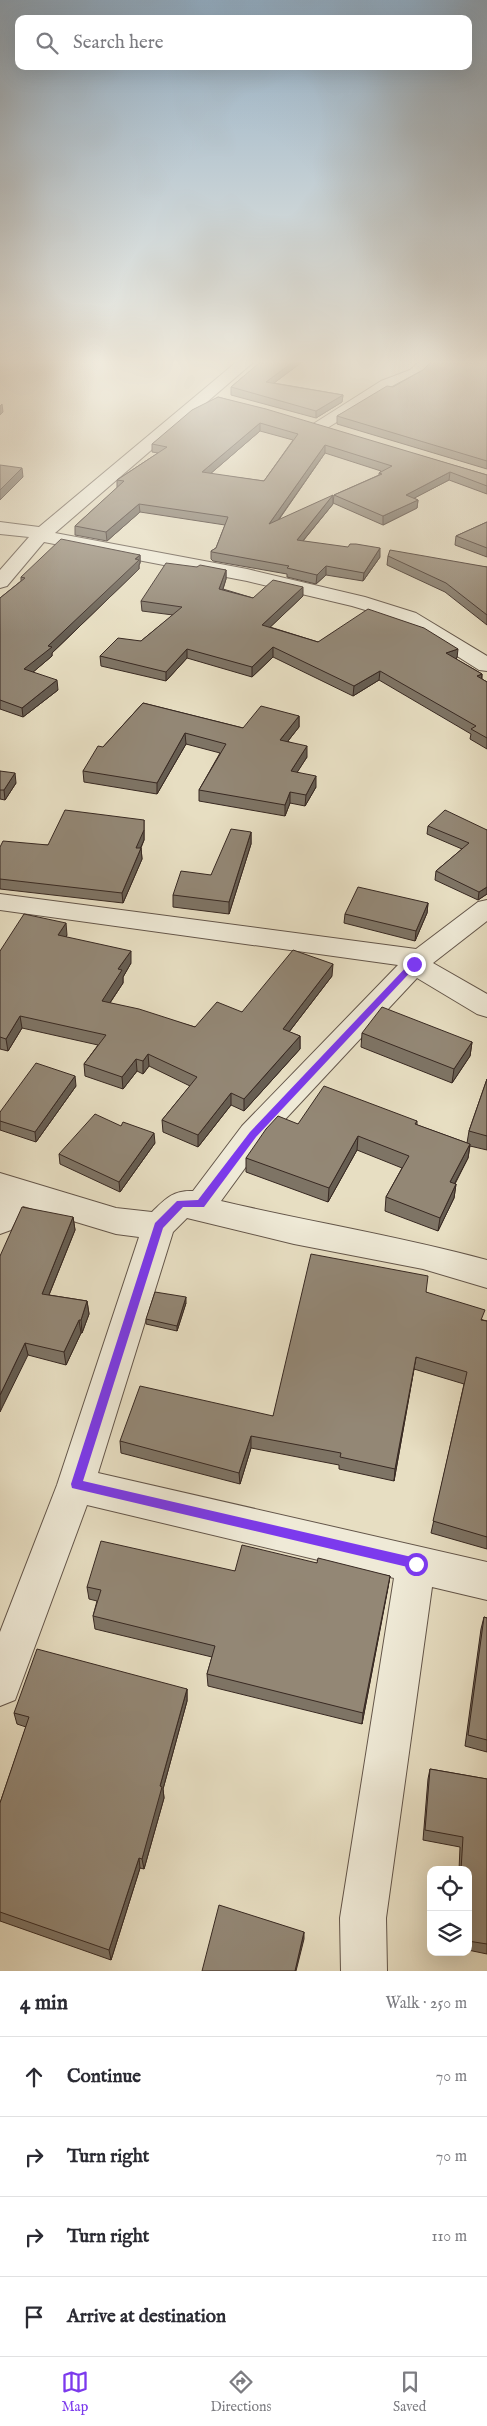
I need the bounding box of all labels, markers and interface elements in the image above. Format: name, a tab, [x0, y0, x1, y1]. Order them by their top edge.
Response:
search box	[15, 15, 472, 70]
icon: search	[33, 29, 61, 57]
text: Search here	[73, 31, 164, 55]
route end	[403, 953, 426, 976]
route start	[405, 1553, 428, 1576]
map controls	[427, 1866, 472, 1956]
button: locate	[427, 1866, 472, 1911]
button: layers	[427, 1911, 472, 1956]
text: 4 min	[20, 1990, 68, 2017]
text: Walk · 250 m	[385, 1994, 467, 2014]
icon: ahead	[20, 2063, 48, 2091]
text: Continue	[67, 2065, 141, 2089]
text: 70 m	[436, 2067, 467, 2087]
icon: right	[20, 2143, 48, 2171]
text: Turn right	[67, 2145, 149, 2169]
text: 70 m	[436, 2147, 467, 2167]
icon: right	[20, 2223, 48, 2251]
text: Turn right	[67, 2225, 149, 2249]
text: 110 m	[431, 2227, 467, 2247]
icon: arrive	[20, 2303, 48, 2331]
text: Arrive at destination	[67, 2305, 226, 2329]
tab: Map	[61, 2368, 89, 2416]
tab: Directions	[210, 2368, 271, 2416]
tab: Saved	[393, 2368, 426, 2416]

